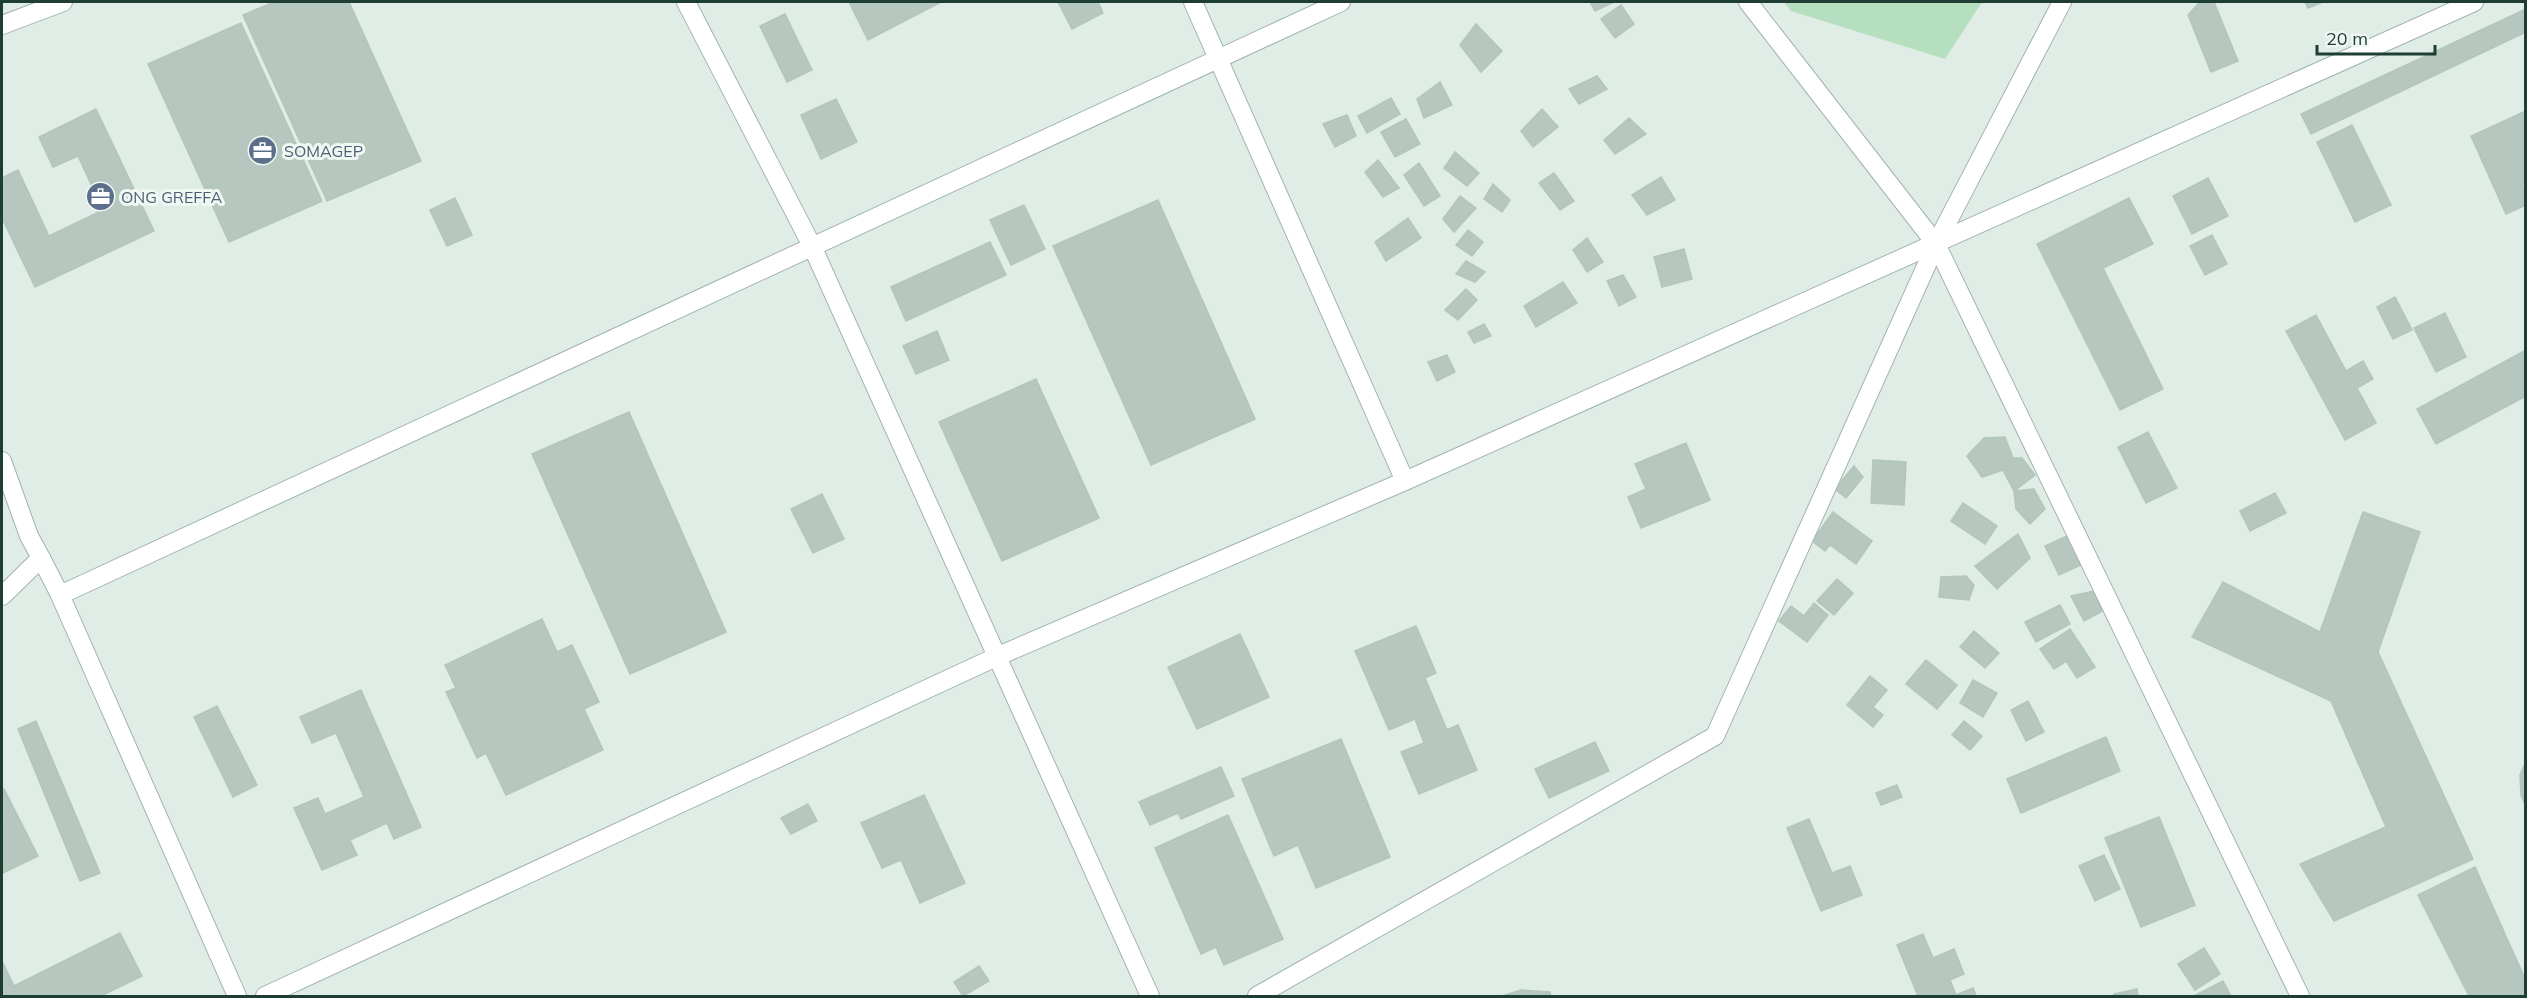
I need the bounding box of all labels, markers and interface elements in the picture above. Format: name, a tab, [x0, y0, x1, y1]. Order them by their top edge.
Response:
scale bar	[2317, 18, 2436, 56]
text: 20 m	[2326, 27, 2368, 50]
office icon: SOMAGEP	[247, 135, 279, 167]
place label: SOMAGEP	[284, 141, 363, 161]
office icon: ONG GREFFA	[84, 181, 116, 213]
place label: ONG GREFFA	[121, 187, 222, 207]

